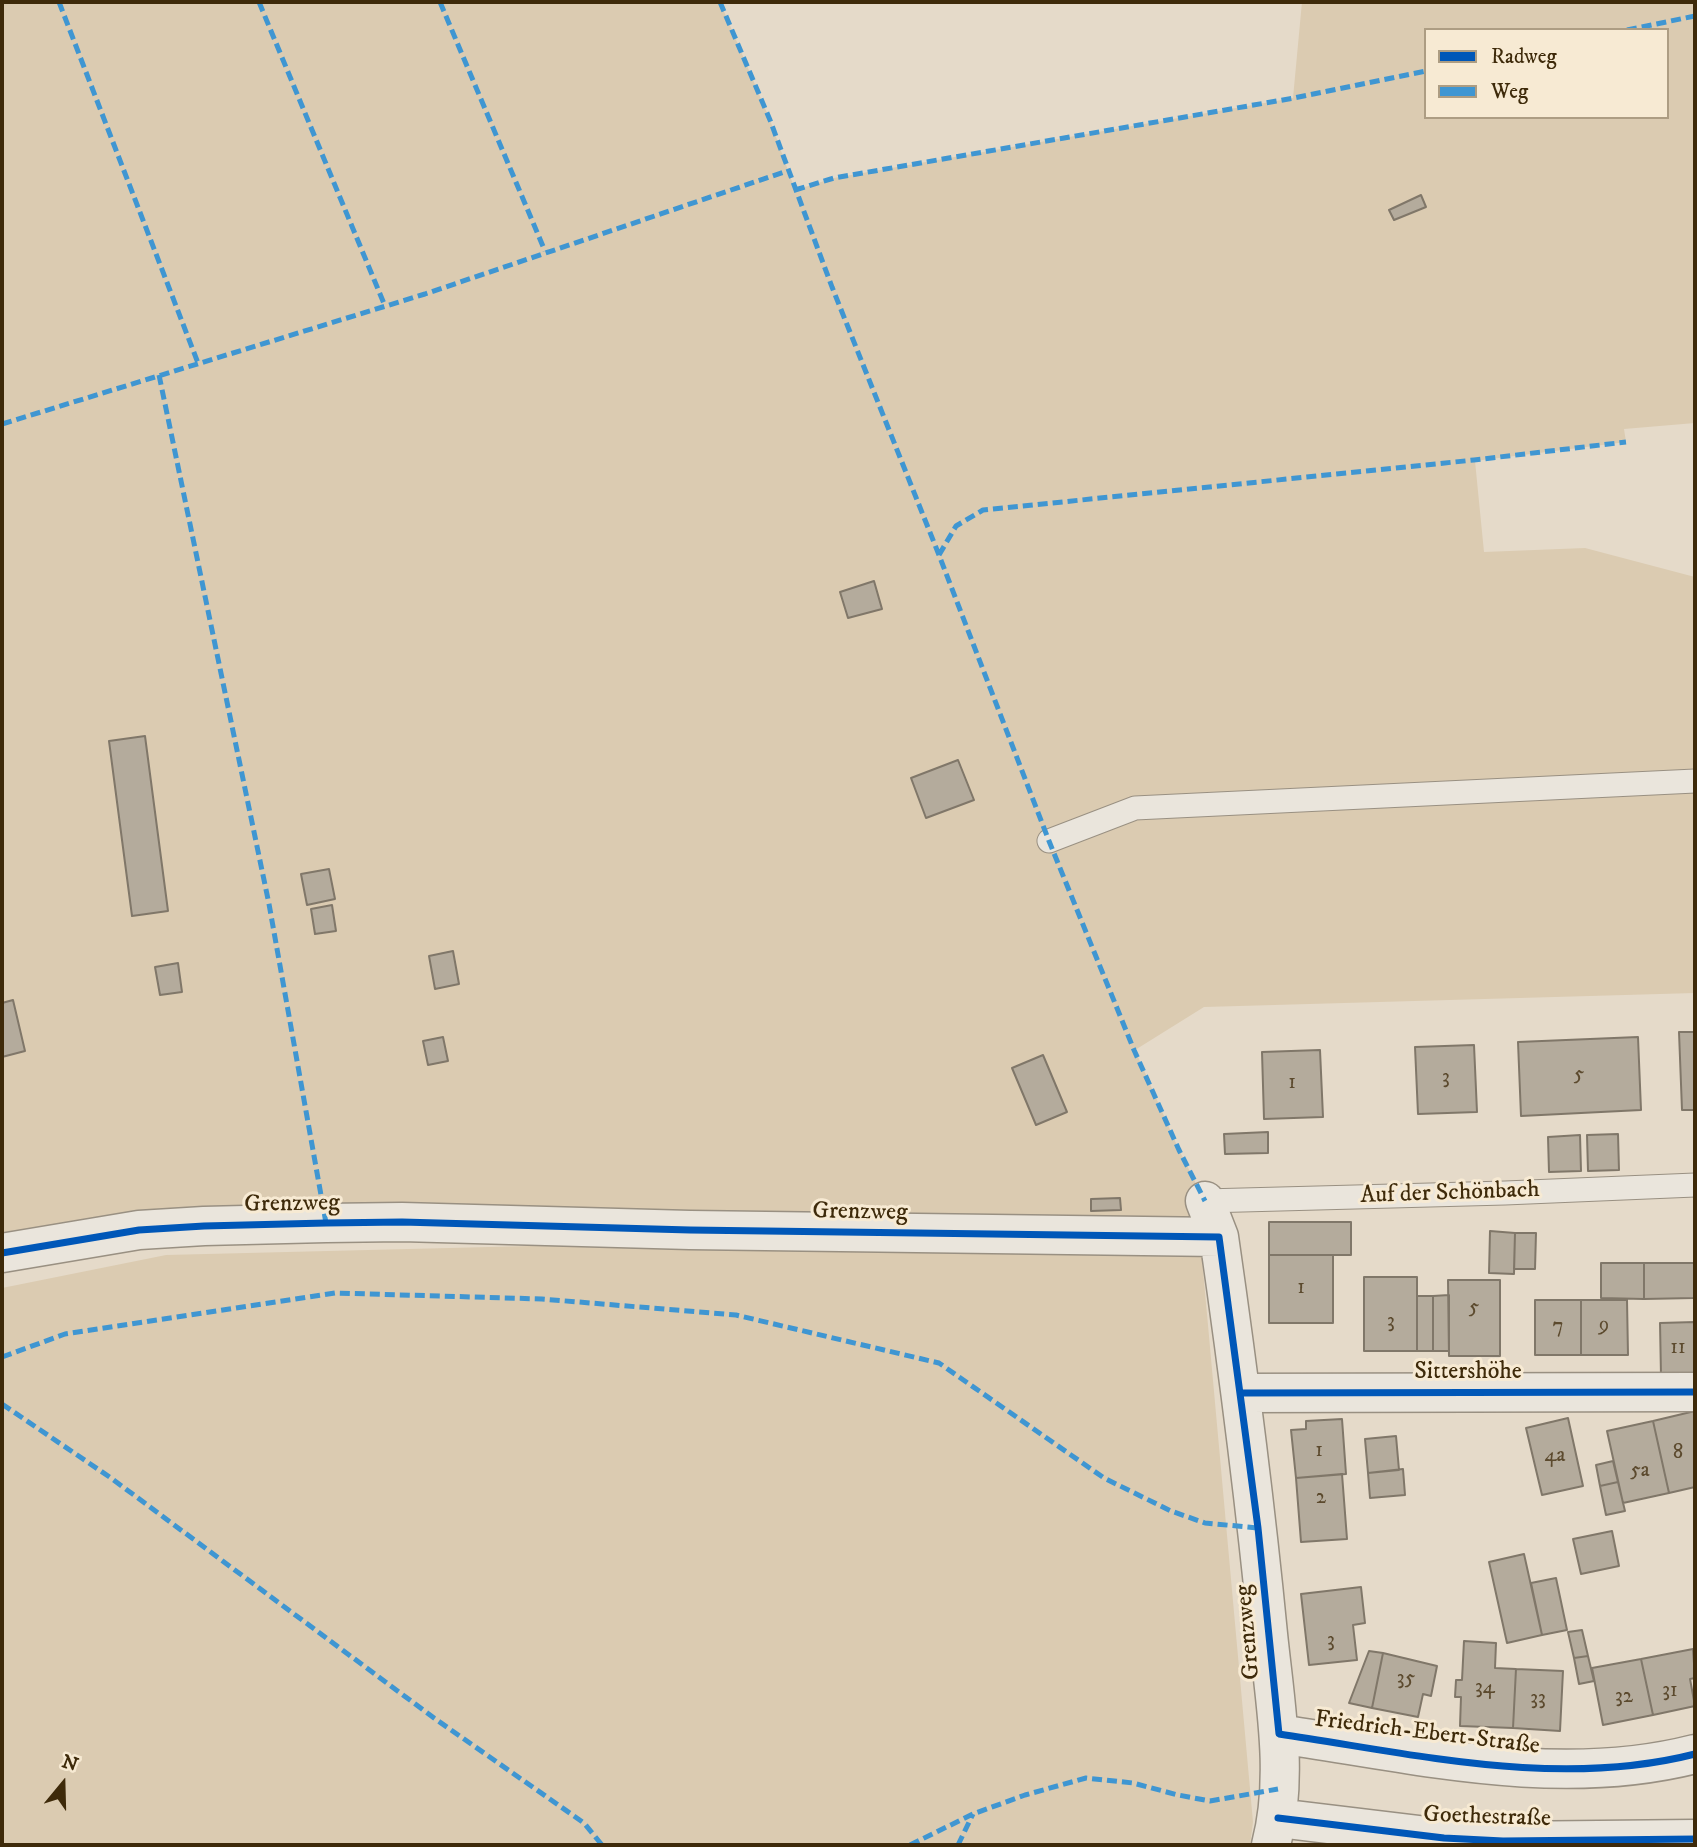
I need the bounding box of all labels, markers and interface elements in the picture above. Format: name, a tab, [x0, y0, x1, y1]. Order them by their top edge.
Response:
legend	[1424, 28, 1669, 119]
text: Radweg	[1491, 44, 1557, 70]
text: Weg	[1491, 79, 1528, 105]
house number: 5	[1574, 1063, 1584, 1089]
house number: 3	[1442, 1066, 1450, 1092]
house number: 1	[1288, 1071, 1296, 1097]
street label: Auf der Schönbach	[1360, 1176, 1540, 1212]
street label: Grenzweg	[244, 1190, 340, 1220]
street label: Grenzweg	[812, 1198, 908, 1228]
house number: 1	[1297, 1276, 1305, 1302]
house number: 5	[1469, 1296, 1479, 1322]
house number: 3	[1387, 1310, 1395, 1336]
house number: 9	[1599, 1314, 1609, 1340]
house number: 7	[1552, 1315, 1564, 1341]
house number: 11	[1670, 1336, 1686, 1362]
street label: Sittershöhe	[1414, 1359, 1522, 1387]
house number: 1	[1315, 1439, 1323, 1465]
house number: 8	[1673, 1441, 1683, 1467]
house number: 4a	[1544, 1444, 1566, 1470]
house number: 5a	[1630, 1459, 1650, 1485]
house number: 2	[1316, 1486, 1326, 1512]
street label: Grenzweg	[1230, 1583, 1268, 1681]
house number: 3	[1327, 1629, 1335, 1655]
house number: 35	[1397, 1667, 1415, 1693]
house number: 34	[1475, 1676, 1495, 1702]
house number: 31	[1662, 1679, 1678, 1705]
house number: 32	[1615, 1685, 1633, 1711]
house number: 33	[1530, 1687, 1546, 1713]
street label: Friedrich-Ebert-Straße	[1313, 1706, 1541, 1762]
north arrow	[28, 1749, 98, 1819]
text: N	[59, 1750, 81, 1777]
street label: Goethestraße	[1423, 1801, 1551, 1835]

